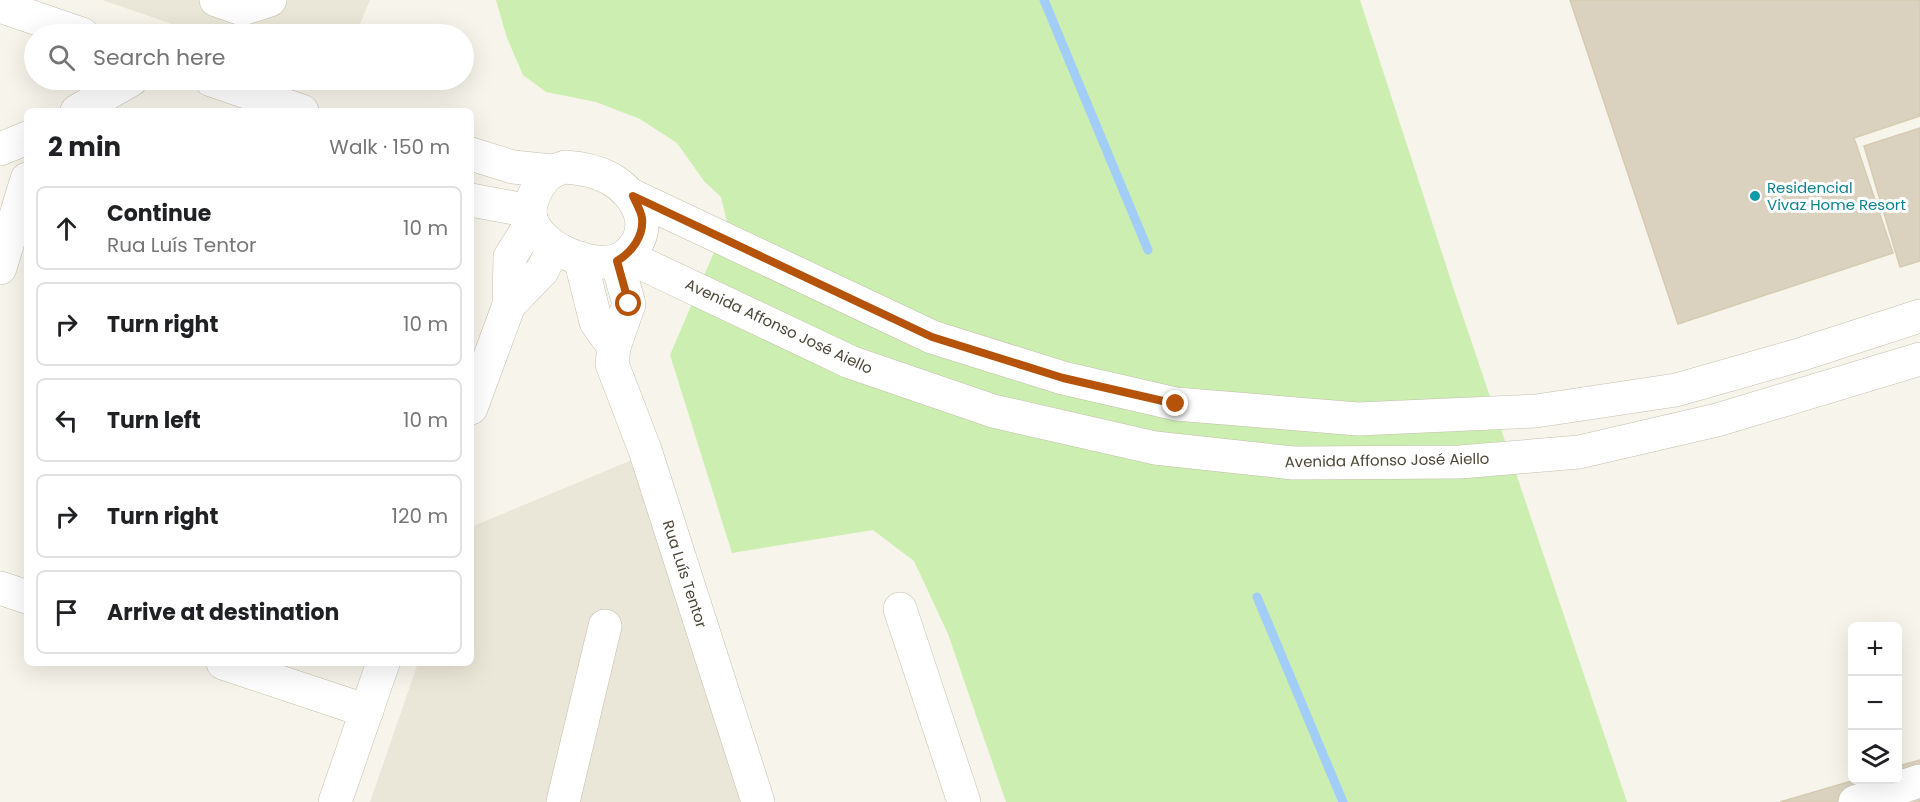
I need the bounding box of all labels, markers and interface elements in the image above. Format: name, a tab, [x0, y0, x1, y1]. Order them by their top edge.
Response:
search box	[24, 24, 474, 90]
icon: search	[45, 41, 78, 74]
text: Search here	[93, 42, 226, 73]
text: 2 min	[48, 129, 121, 165]
text: Walk · 150 m	[329, 133, 450, 161]
place label: Residencial Vivaz Home Resort	[1767, 177, 1906, 215]
marker: Residencial Vivaz Home Resort	[1748, 189, 1762, 203]
text: Continue	[107, 198, 211, 229]
icon: ahead	[50, 212, 83, 245]
text: 10 m	[403, 214, 448, 242]
text: Rua Luís Tentor	[107, 231, 257, 259]
street label: Avenida Affonso José Aiello	[682, 273, 876, 379]
route start	[615, 290, 641, 316]
icon: right	[50, 308, 83, 341]
text: Turn right	[107, 309, 218, 340]
text: 10 m	[403, 310, 448, 338]
route end	[1162, 390, 1188, 416]
icon: left	[50, 404, 83, 437]
text: Turn left	[107, 405, 201, 436]
text: 10 m	[403, 406, 448, 434]
street label: Avenida Affonso José Aiello	[1284, 448, 1490, 472]
icon: right	[50, 500, 83, 533]
text: Turn right	[107, 501, 218, 532]
text: 120 m	[392, 502, 448, 530]
street label: Rua Luís Tentor	[658, 517, 712, 631]
icon: arrive	[50, 596, 83, 629]
text: Arrive at destination	[107, 597, 339, 628]
map controls	[1848, 622, 1902, 784]
button: +	[1848, 622, 1902, 676]
button: −	[1848, 676, 1902, 730]
button: layers	[1848, 730, 1902, 784]

